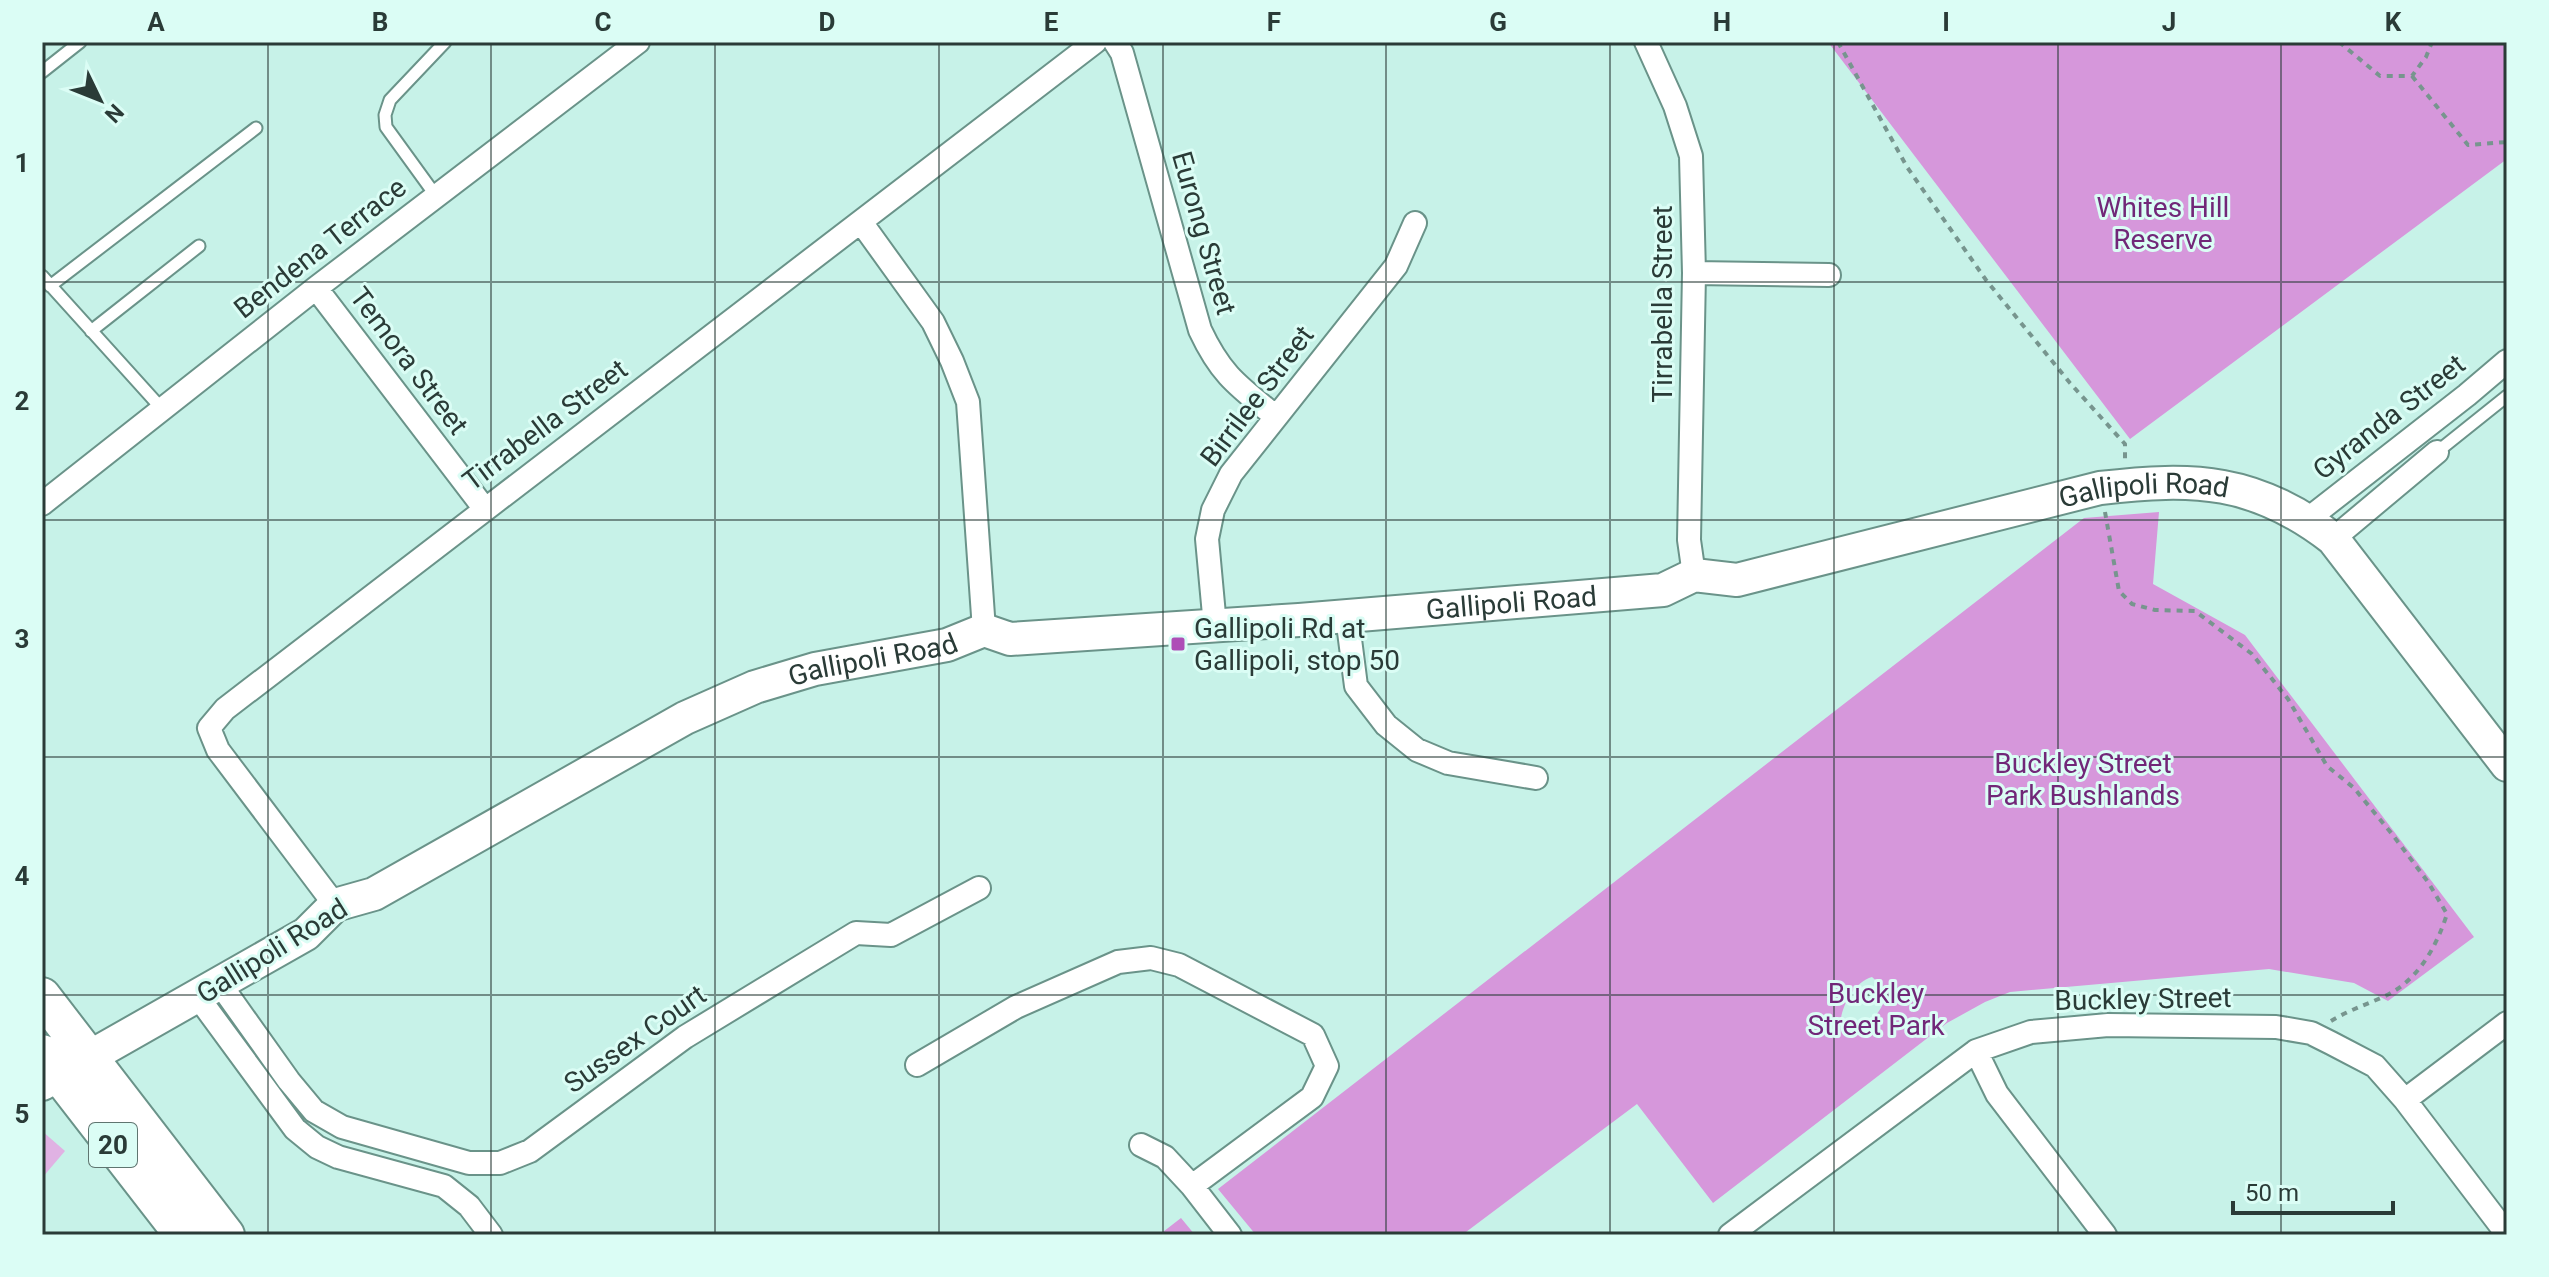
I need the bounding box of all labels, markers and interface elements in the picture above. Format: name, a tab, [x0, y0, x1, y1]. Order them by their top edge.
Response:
text: A	[147, 7, 165, 37]
text: B	[372, 7, 388, 37]
text: C	[594, 7, 612, 37]
text: D	[819, 7, 835, 37]
text: E	[1044, 7, 1059, 37]
text: F	[1267, 7, 1281, 37]
text: G	[1489, 7, 1507, 37]
text: H	[1713, 7, 1731, 37]
text: I	[1942, 7, 1950, 37]
text: J	[2162, 7, 2176, 37]
text: K	[2385, 7, 2402, 37]
north arrow	[60, 60, 140, 140]
text: N	[100, 99, 129, 128]
text: 1	[15, 148, 29, 178]
street label: Eurong Street	[1165, 148, 1243, 318]
street label: Bendena Terrace	[228, 171, 412, 325]
park label: Whites Hill Reserve	[2097, 191, 2229, 256]
street label: Tirrabella Street	[1646, 205, 1679, 403]
street label: Temora Street	[343, 281, 475, 441]
street label: Birrilee Street	[1193, 319, 1321, 473]
street label: Gyranda Street	[2306, 347, 2472, 487]
street label: Tirrabella Street	[456, 352, 634, 498]
text: 2	[15, 386, 29, 416]
street label: Gallipoli Road	[2055, 466, 2232, 514]
street label: Gallipoli Road	[1425, 579, 1598, 626]
place label: Gallipoli Rd at Gallipoli, stop 50	[1194, 612, 1400, 677]
text: 3	[15, 624, 29, 654]
street label: Gallipoli Road	[784, 626, 962, 693]
marker: Gallipoli Rd at Gallipoli, stop 50	[1169, 635, 1187, 653]
park label: Buckley Street Park Bushlands	[1986, 747, 2180, 812]
text: 4	[15, 861, 30, 891]
street label: Gallipoli Road	[191, 892, 353, 1010]
park label: Buckley Street Park	[1807, 977, 1945, 1042]
street label: Sussex Court	[558, 978, 712, 1100]
street label: Buckley Street	[2054, 981, 2232, 1017]
text: 5	[15, 1099, 29, 1129]
road number: 20	[89, 1123, 137, 1167]
scale bar	[2233, 1165, 2393, 1215]
text: 50 m	[2245, 1179, 2299, 1207]

